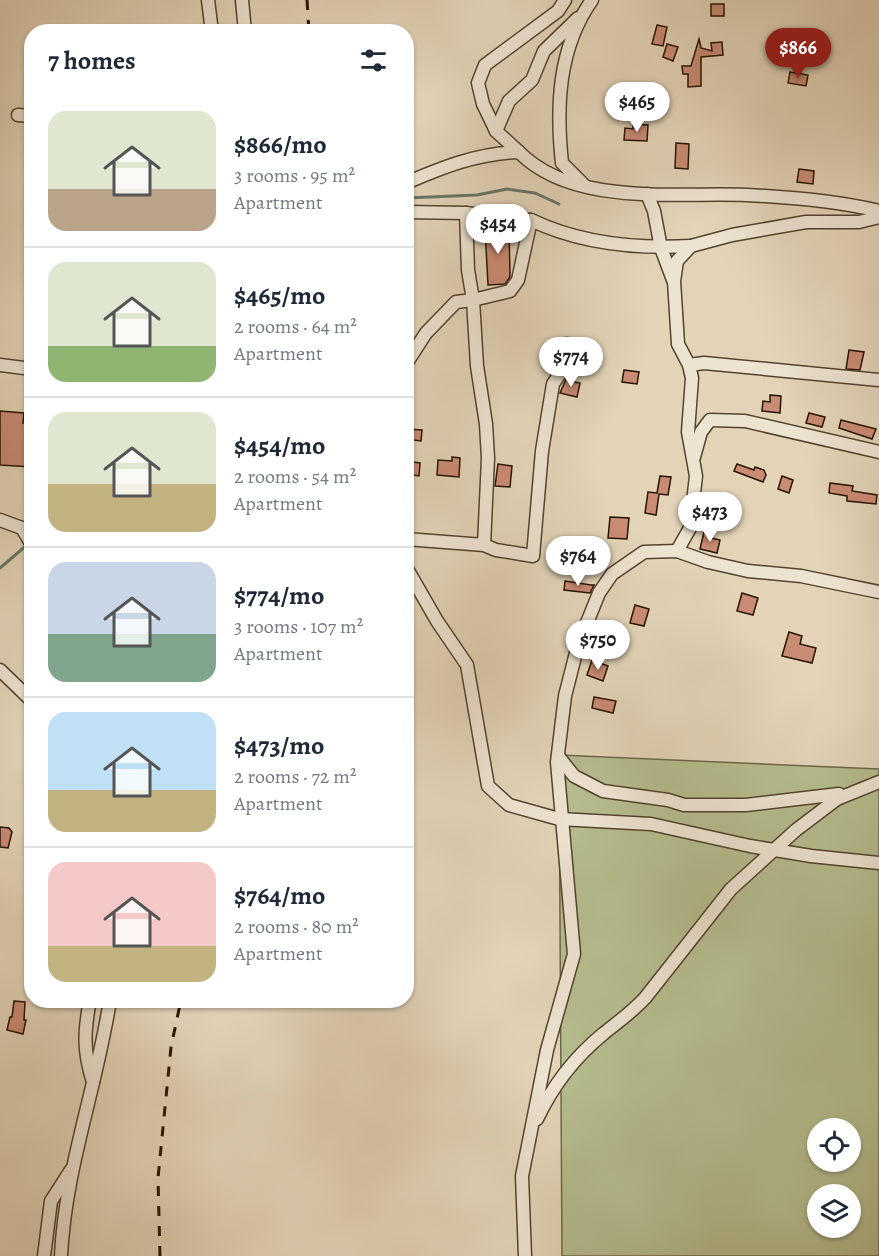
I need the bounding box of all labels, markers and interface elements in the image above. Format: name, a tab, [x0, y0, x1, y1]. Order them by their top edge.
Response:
pin: $866	[762, 28, 834, 79]
text: $866	[779, 34, 817, 61]
text: 7 homes	[48, 43, 136, 78]
icon: filters	[357, 44, 390, 77]
pin: $465	[601, 82, 673, 133]
text: $465	[619, 88, 655, 115]
text: $866/mo	[234, 127, 327, 162]
icon: home	[96, 135, 168, 207]
text: 3 rooms · 95 m²	[234, 162, 355, 189]
text: Apartment	[234, 189, 323, 216]
pin: $454	[462, 204, 534, 255]
text: $454	[480, 210, 516, 237]
text: $465/mo	[234, 278, 325, 313]
icon: home	[96, 286, 168, 358]
text: 2 rooms · 64 m²	[234, 313, 357, 340]
pin: $774	[535, 337, 607, 388]
text: Apartment	[234, 340, 323, 367]
text: $774	[553, 343, 589, 370]
text: $454/mo	[234, 428, 325, 463]
icon: home	[96, 436, 168, 508]
text: 2 rooms · 54 m²	[234, 463, 356, 490]
text: Apartment	[234, 490, 323, 517]
pin: $473	[674, 492, 746, 543]
text: $473	[692, 498, 728, 525]
pin: $764	[542, 536, 614, 587]
text: $764	[560, 542, 596, 569]
text: $774/mo	[234, 578, 324, 613]
icon: home	[96, 586, 168, 658]
text: 3 rooms · 107 m²	[234, 613, 363, 640]
pin: $750	[562, 620, 634, 671]
text: $750	[580, 626, 616, 653]
text: Apartment	[234, 640, 323, 667]
text: $473/mo	[234, 728, 324, 763]
icon: home	[96, 736, 168, 808]
text: 2 rooms · 72 m²	[234, 763, 356, 790]
text: Apartment	[234, 790, 323, 817]
text: $764/mo	[234, 878, 325, 913]
icon: home	[96, 886, 168, 958]
text: 2 rooms · 80 m²	[234, 913, 359, 940]
text: Apartment	[234, 940, 323, 967]
map controls	[807, 1118, 861, 1238]
button: locate	[807, 1118, 861, 1172]
button: layers	[807, 1184, 861, 1238]

